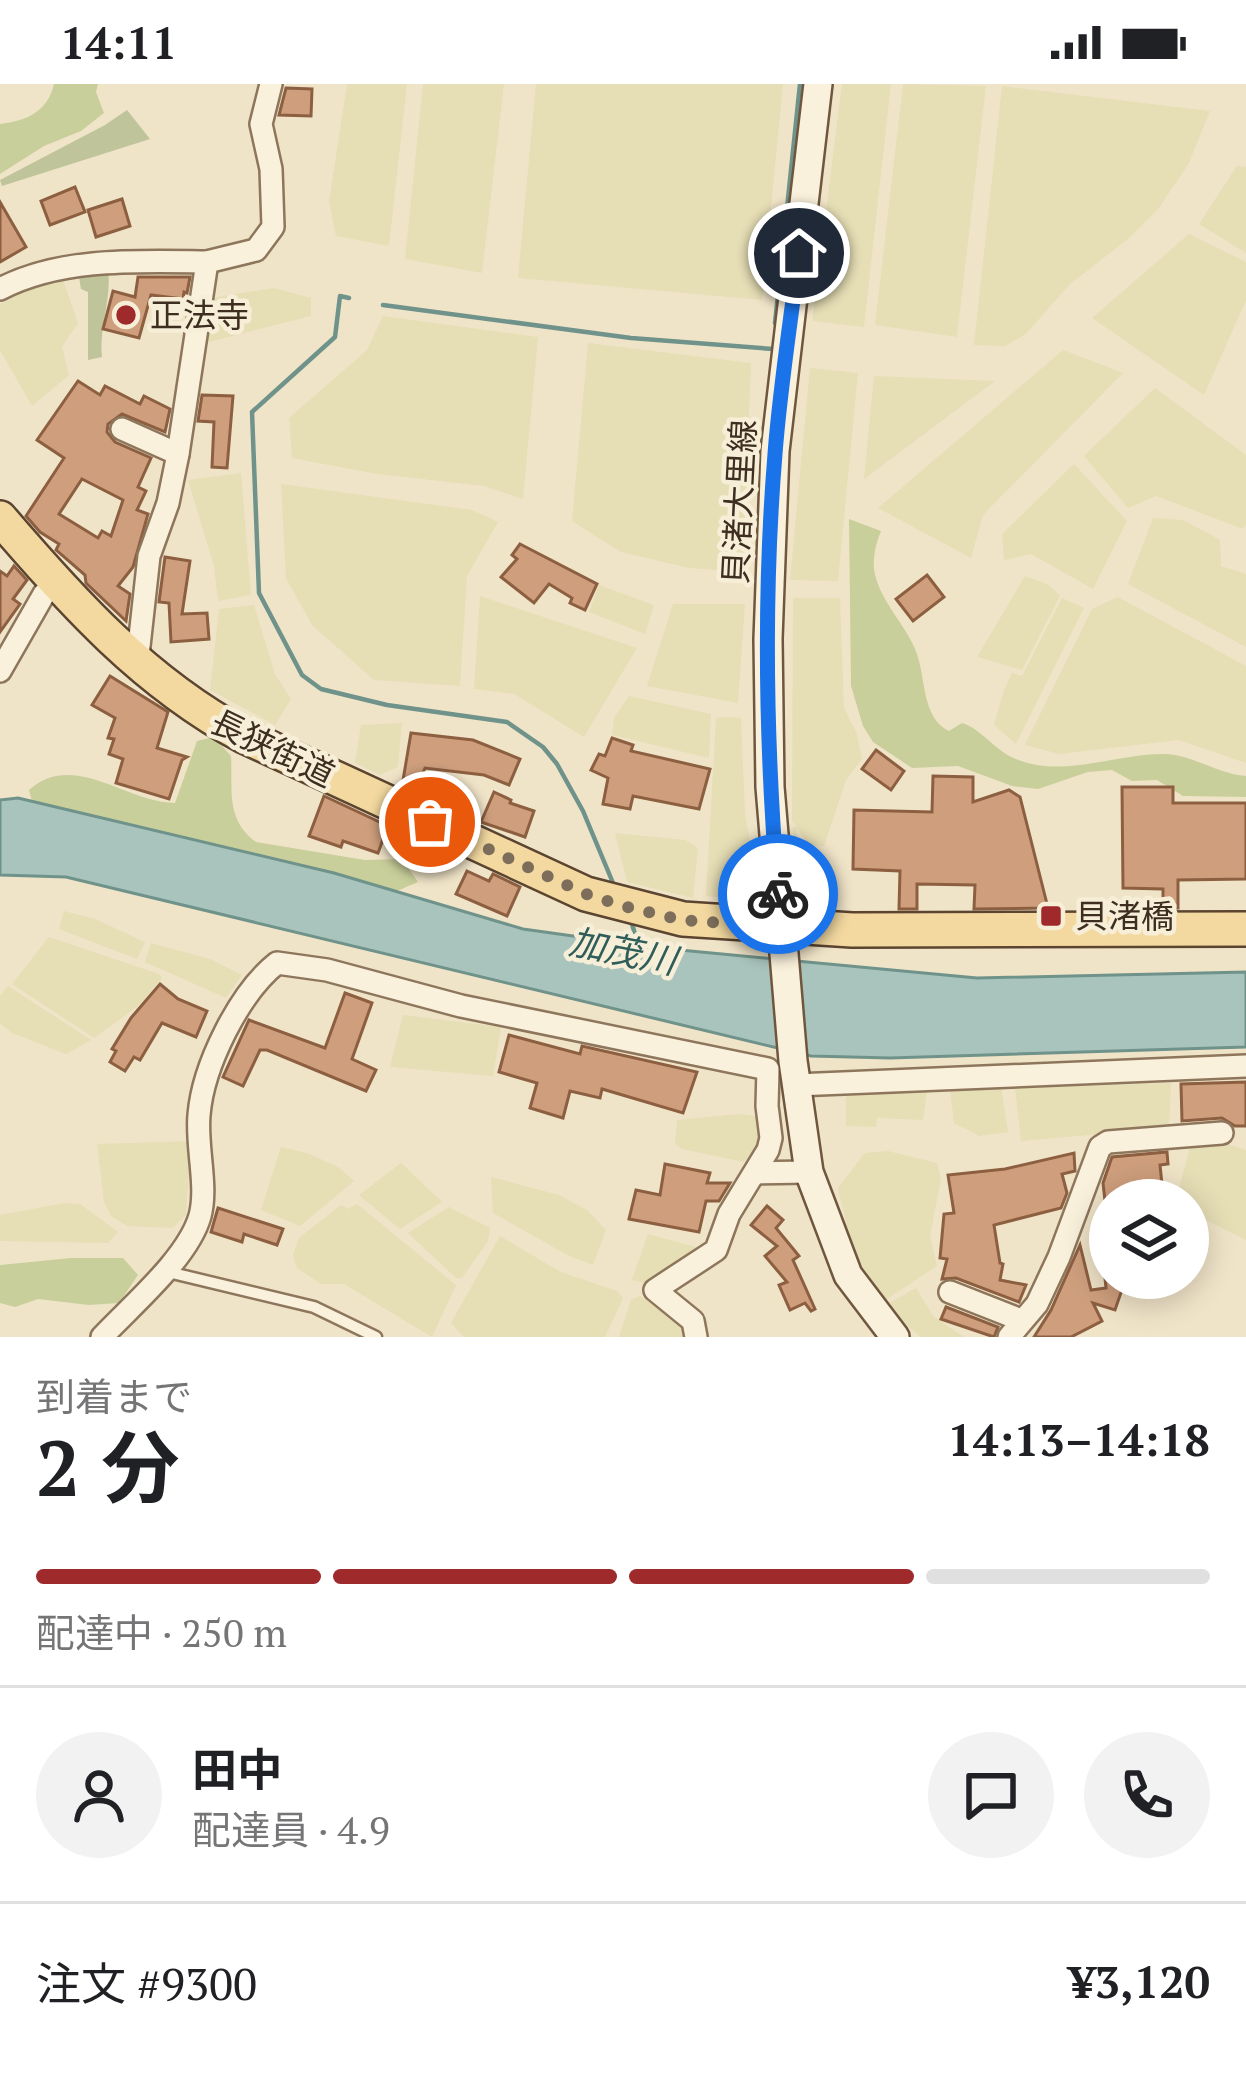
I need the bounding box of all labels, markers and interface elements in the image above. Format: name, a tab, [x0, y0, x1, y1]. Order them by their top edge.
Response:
text: 14:11	[60, 12, 177, 72]
pin	[748, 202, 850, 304]
icon: home	[766, 220, 832, 286]
place label: 正法寺	[150, 293, 249, 336]
marker: 正法寺	[113, 302, 139, 328]
street label: 貝渚大里線	[713, 418, 764, 585]
street label: 長狭街道	[204, 699, 342, 796]
pin	[379, 771, 481, 873]
icon: bag	[397, 789, 463, 855]
courier	[718, 834, 838, 954]
icon: bike	[745, 861, 811, 927]
place label: 貝渚橋	[1075, 894, 1174, 937]
marker: 貝渚橋	[1038, 903, 1064, 929]
water label: 加茂川	[566, 917, 685, 985]
map controls	[1089, 1179, 1209, 1299]
button: layers	[1089, 1179, 1209, 1299]
text: 到着まで	[36, 1370, 192, 1422]
text: 14:13–14:18	[948, 1409, 1210, 1469]
text: 2 分	[36, 1415, 179, 1518]
text: 配達中 · 250 m	[36, 1606, 287, 1658]
button: person	[36, 1732, 162, 1858]
button: chat	[928, 1732, 1054, 1858]
button: phone	[1084, 1732, 1210, 1858]
text: 田中	[192, 1739, 282, 1799]
text: 配達員 · 4.9	[192, 1803, 390, 1855]
text: ¥3,120	[1069, 1951, 1210, 2011]
text: 注文 #9300	[36, 1953, 257, 2013]

